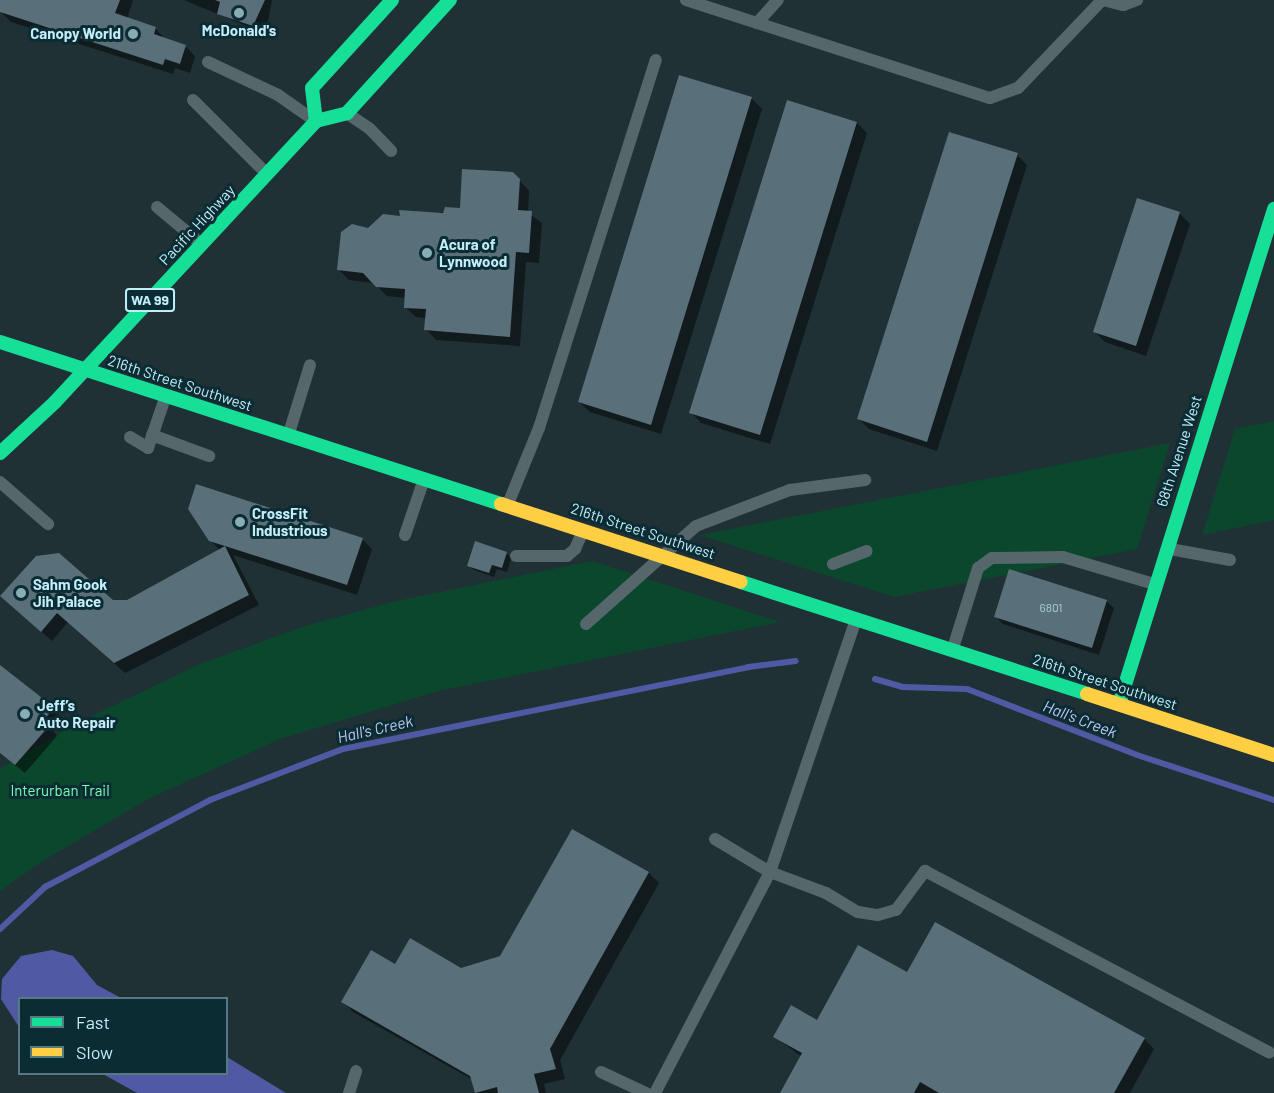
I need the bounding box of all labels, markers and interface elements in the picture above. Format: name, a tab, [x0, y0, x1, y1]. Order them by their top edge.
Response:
marker: McDonald's	[232, 6, 246, 20]
place label: McDonald's	[202, 22, 276, 40]
place label: Canopy World	[30, 25, 121, 43]
marker: Canopy World	[126, 27, 140, 41]
street label: Pacific Highway	[155, 181, 239, 269]
place label: Acura of Lynnwood	[439, 235, 507, 270]
marker: Acura of Lynnwood	[420, 246, 434, 260]
road number: WA 99	[124, 289, 176, 311]
street label: 216th Street Southwest	[106, 351, 254, 415]
street label: 68th Avenue West	[1153, 393, 1205, 509]
street label: 216th Street Southwest	[569, 499, 717, 563]
place label: CrossFit Industrious	[252, 504, 328, 539]
marker: CrossFit Industrious	[233, 515, 247, 529]
place label: Sahm Gook Jih Palace	[33, 575, 107, 610]
marker: Sahm Gook Jih Palace	[14, 586, 28, 600]
house number: 6801	[1039, 601, 1063, 615]
street label: 216th Street Southwest	[1031, 650, 1179, 714]
place label: Jeff’s Auto Repair	[37, 696, 115, 731]
water label: Hall's Creek	[1041, 696, 1119, 742]
marker: Jeff’s Auto Repair	[18, 707, 32, 721]
water label: Hall's Creek	[335, 711, 415, 747]
park label: Interurban Trail	[10, 782, 110, 800]
legend	[18, 997, 228, 1075]
text: Fast	[76, 1011, 110, 1033]
text: Slow	[76, 1041, 113, 1063]

